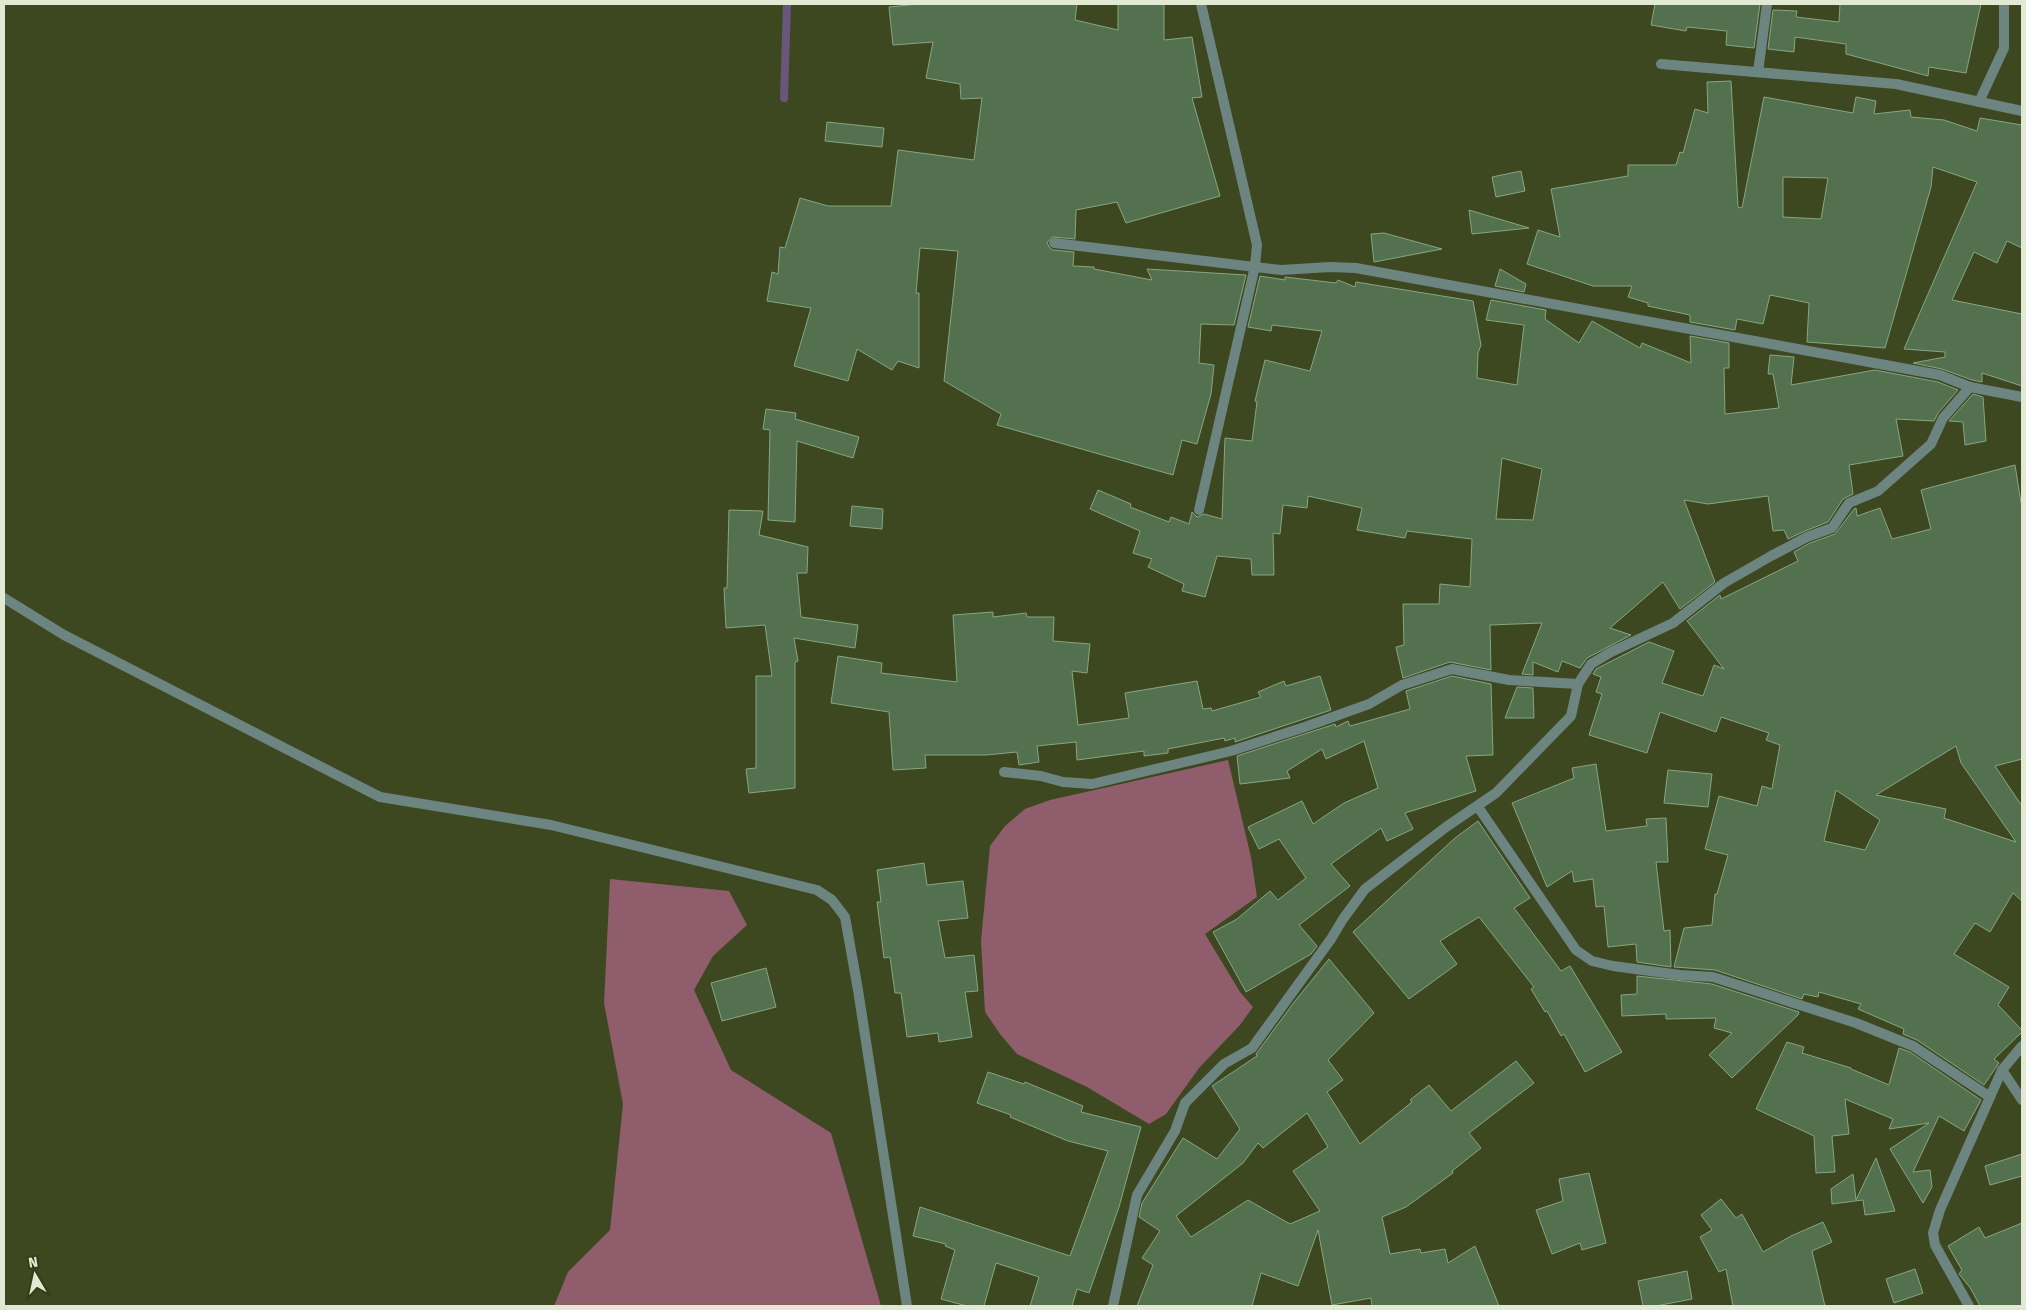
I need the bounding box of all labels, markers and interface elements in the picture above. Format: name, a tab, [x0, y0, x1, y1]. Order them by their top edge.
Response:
north arrow	[10, 1250, 60, 1300]
text: N	[27, 1254, 39, 1272]

